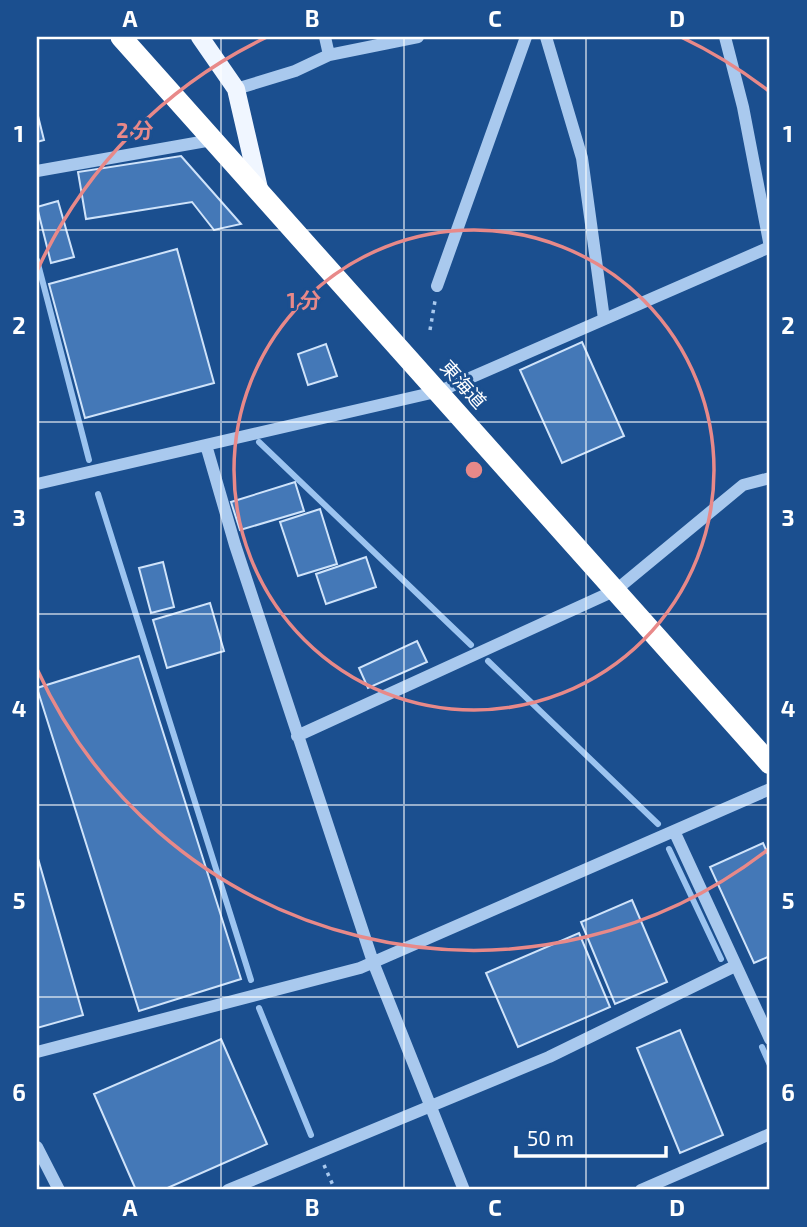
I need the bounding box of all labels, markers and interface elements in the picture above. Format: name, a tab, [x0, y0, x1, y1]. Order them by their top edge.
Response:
text: A	[122, 4, 138, 32]
text: B	[305, 4, 319, 32]
text: C	[488, 4, 502, 32]
text: D	[669, 4, 685, 32]
text: 2 分	[116, 117, 154, 142]
text: 1	[14, 119, 24, 147]
text: 1	[783, 119, 793, 147]
text: 1 分	[287, 287, 321, 312]
text: 2	[12, 311, 26, 339]
text: 2	[781, 311, 795, 339]
street label: 東海道	[436, 355, 492, 413]
centre of rings	[462, 458, 486, 482]
text: 3	[12, 503, 26, 531]
text: 3	[781, 503, 795, 531]
text: 4	[12, 694, 26, 722]
text: 4	[781, 694, 795, 722]
text: 5	[13, 886, 25, 914]
text: 5	[782, 886, 794, 914]
text: 6	[12, 1078, 26, 1106]
text: 6	[781, 1078, 795, 1106]
scale bar	[516, 1115, 667, 1159]
text: 50 m	[527, 1125, 574, 1150]
text: A	[122, 1193, 138, 1221]
text: B	[305, 1193, 319, 1221]
text: C	[488, 1193, 502, 1221]
text: D	[669, 1193, 685, 1221]

